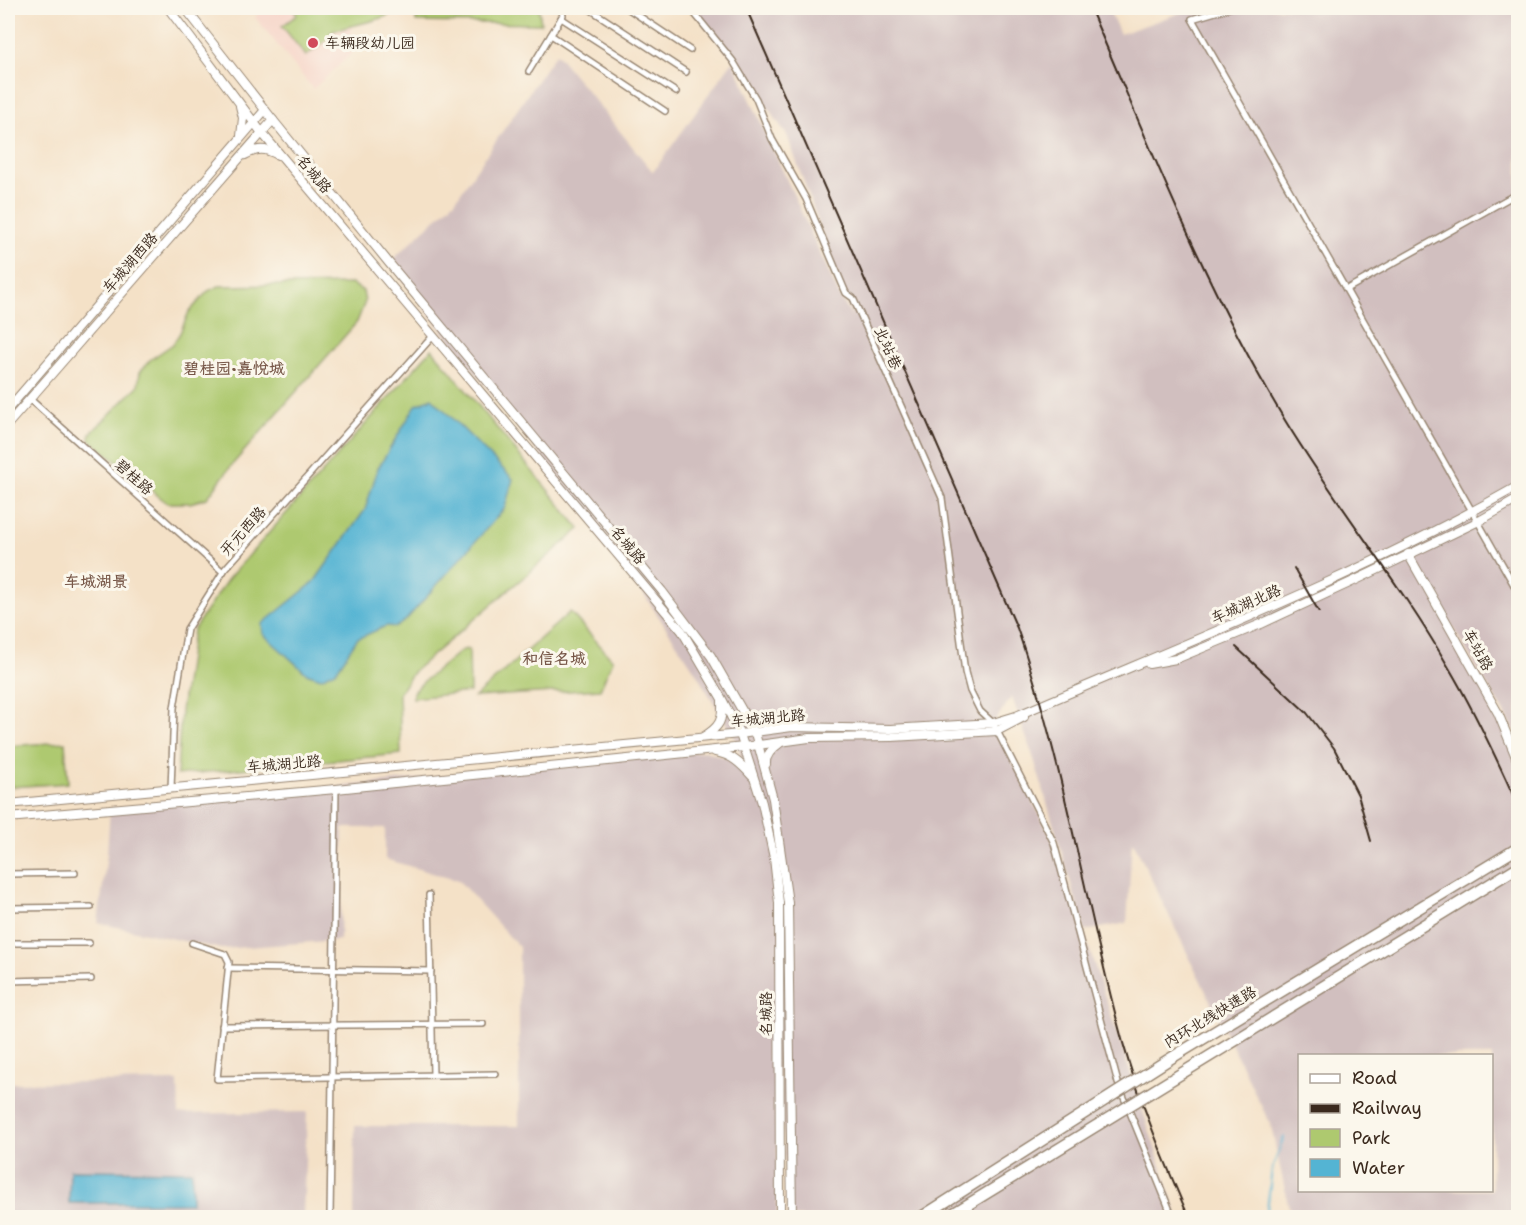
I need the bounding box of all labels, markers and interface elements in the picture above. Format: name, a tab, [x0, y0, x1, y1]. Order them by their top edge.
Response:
place label: 车辆段幼儿园	[325, 33, 415, 53]
marker: 车辆段幼儿园	[306, 36, 320, 50]
street label: 名城路	[292, 150, 336, 198]
street label: 车城湖西路	[98, 228, 162, 298]
street label: 北站巷	[870, 323, 906, 373]
district label: 碧桂园·嘉悦城	[183, 358, 285, 379]
street label: 碧桂路	[111, 455, 157, 499]
street label: 开元西路	[215, 502, 271, 560]
street label: 名城路	[606, 521, 650, 569]
district label: 车城湖景	[64, 571, 128, 592]
street label: 车城湖北路	[1208, 580, 1284, 628]
street label: 车站路	[1458, 625, 1498, 675]
district label: 和信名城	[522, 648, 586, 669]
street label: 车城湖北路	[730, 705, 806, 731]
street label: 车城湖北路	[246, 751, 322, 777]
street label: 内环北线快速路	[1160, 981, 1260, 1053]
street label: 名城路	[756, 991, 776, 1037]
legend	[1298, 1054, 1493, 1192]
text: Road	[1352, 1066, 1397, 1090]
text: Railway	[1352, 1096, 1422, 1120]
text: Park	[1352, 1126, 1391, 1150]
text: Water	[1352, 1156, 1405, 1180]

